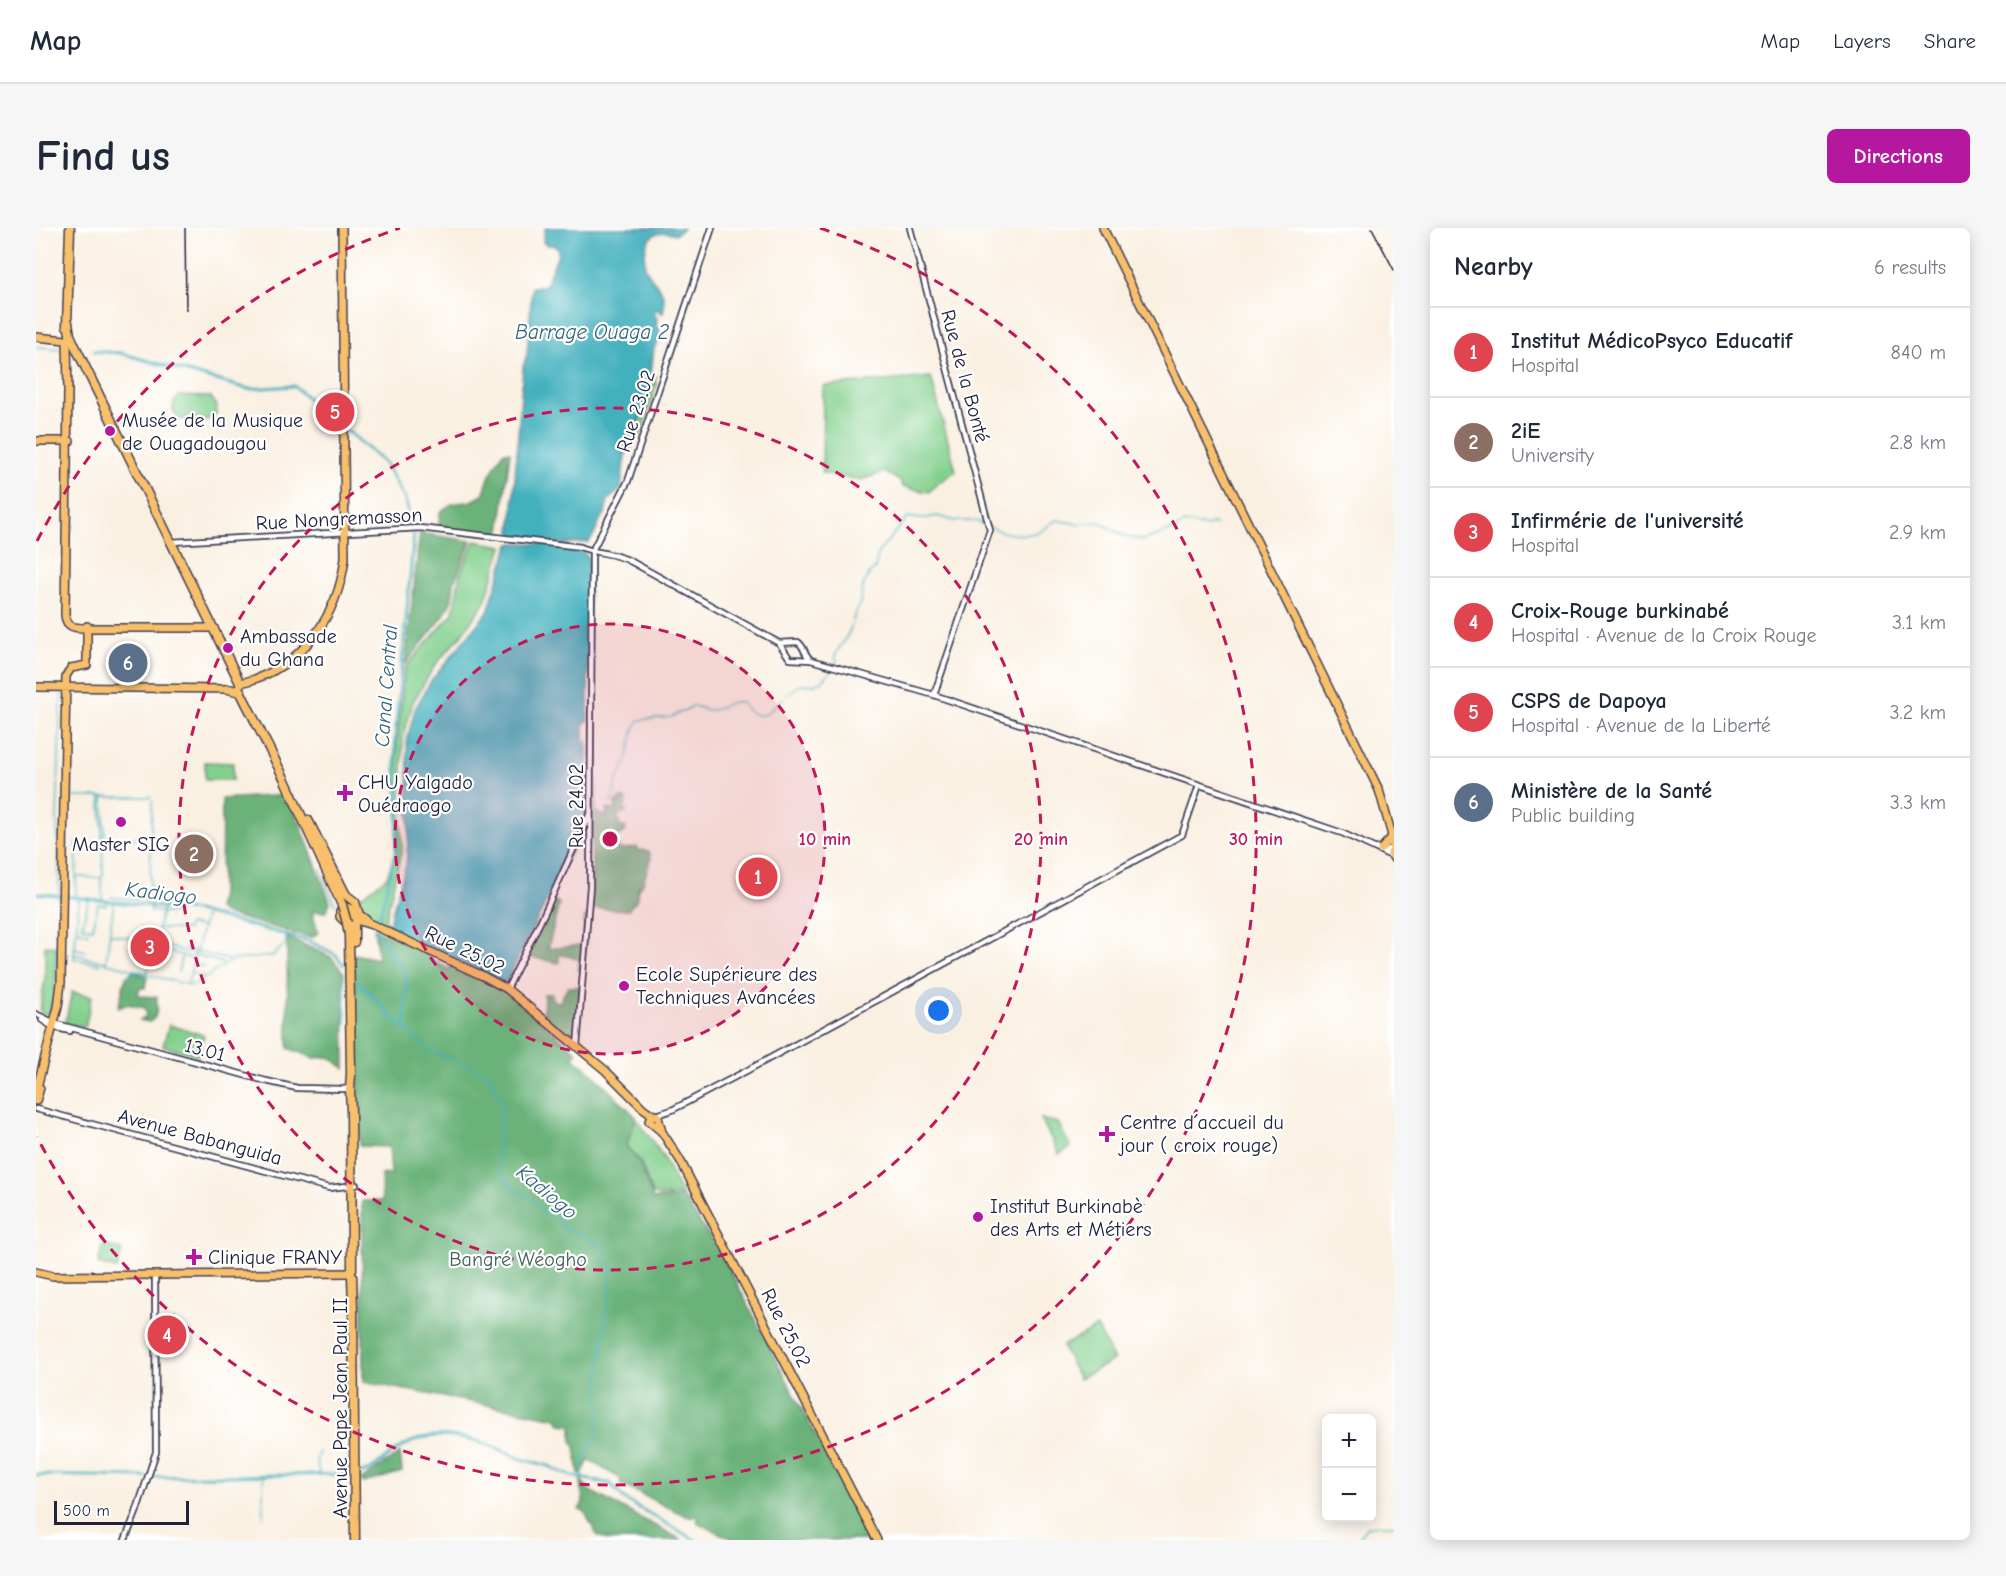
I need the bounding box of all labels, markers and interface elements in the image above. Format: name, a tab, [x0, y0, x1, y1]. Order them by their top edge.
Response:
text: Map	[30, 25, 81, 57]
text: Map	[1761, 29, 1800, 53]
text: Layers	[1833, 29, 1891, 53]
text: Share	[1924, 29, 1976, 53]
button: Directions	[1827, 129, 1970, 183]
text: Find us	[36, 132, 170, 181]
text: Nearby	[1454, 252, 1533, 282]
text: 6 results	[1874, 256, 1946, 279]
street label: Rue de la Bonté	[936, 307, 994, 445]
water label: Barrage Ouaga 2	[515, 320, 669, 344]
text: Institut MédicoPsyco Educatif	[1511, 328, 1792, 354]
text: 1	[1470, 341, 1477, 364]
text: 840 m	[1891, 341, 1946, 364]
text: Hospital	[1511, 354, 1579, 377]
street label: Rue 23.02	[612, 367, 660, 455]
pin: 5	[316, 390, 354, 435]
place label: Musée de la Musique de Ouagadougou	[122, 409, 303, 455]
text: 2iE	[1511, 418, 1540, 444]
marker: Musée de la Musique de Ouagadougou	[103, 424, 117, 438]
text: 2	[1469, 431, 1478, 454]
text: 2.8 km	[1889, 431, 1946, 454]
text: University	[1511, 444, 1594, 467]
street label: Rue Nongremasson	[255, 503, 423, 535]
text: Infirmérie de l'université	[1511, 508, 1744, 534]
text: 3	[1469, 521, 1478, 544]
text: 2.9 km	[1889, 521, 1946, 544]
text: Hospital	[1511, 534, 1579, 557]
text: Croix-Rouge burkinabé	[1511, 598, 1729, 624]
text: 4	[1469, 611, 1478, 634]
text: 3.1 km	[1892, 611, 1946, 634]
water label: Canal Central	[370, 624, 402, 748]
text: Hospital · Avenue de la Croix Rouge	[1511, 624, 1817, 647]
place label: Ambassade du Ghana	[240, 625, 337, 671]
pin: 6	[108, 640, 148, 686]
marker: Ambassade du Ghana	[221, 641, 235, 655]
text: CSPS de Dapoya	[1511, 688, 1667, 714]
text: 5	[1468, 701, 1479, 724]
text: 3.2 km	[1889, 701, 1946, 724]
text: Hospital · Avenue de la Liberté	[1511, 714, 1771, 737]
street label: Rue 24.02	[565, 764, 588, 848]
place label: CHU Yalgado Ouédraogo	[358, 771, 473, 817]
text: Ministère de la Santé	[1511, 778, 1712, 804]
marker: CHU Yalgado Ouédraogo	[336, 784, 354, 802]
text: 6	[1468, 791, 1479, 814]
text: 3.3 km	[1890, 791, 1946, 814]
text: Public building	[1511, 804, 1635, 827]
marker: Master SIG	[114, 815, 128, 829]
centre of rings	[600, 829, 620, 849]
text: 10 min	[799, 829, 851, 850]
text: 20 min	[1014, 829, 1068, 850]
text: 30 min	[1229, 829, 1283, 850]
pin: 2	[174, 832, 214, 876]
place label: Master SIG	[72, 833, 170, 856]
pin: 1	[738, 854, 778, 900]
water label: Kadiogo	[124, 877, 198, 909]
street label: Rue 25.02	[421, 921, 509, 979]
pin: 3	[130, 924, 170, 970]
place label: Ecole Supérieure des Techniques Avancées	[636, 963, 817, 1009]
marker: Ecole Supérieure des Techniques Avancées	[617, 979, 631, 993]
your location	[924, 996, 953, 1025]
street label: 13.01	[182, 1034, 228, 1066]
street label: Avenue Babanguida	[116, 1104, 284, 1170]
place label: Centre d´accueil du jour ( croix rouge)	[1118, 1111, 1284, 1157]
marker: Centre d´accueil du jour ( croix rouge)	[1098, 1125, 1116, 1143]
water label: Kadiogo	[512, 1160, 582, 1224]
place label: Institut Burkinabè des Arts et Métiers	[990, 1195, 1152, 1241]
marker: Institut Burkinabè des Arts et Métiers	[971, 1210, 985, 1224]
place label: Clinique FRANY	[208, 1246, 342, 1269]
marker: Clinique FRANY	[185, 1248, 203, 1266]
park label: Bangré Wéogho	[449, 1248, 587, 1271]
street label: Rue 25.02	[756, 1285, 816, 1371]
street label: Avenue Pape Jean Paul II	[329, 1298, 352, 1518]
pin: 4	[148, 1312, 186, 1358]
map controls	[1322, 1414, 1376, 1522]
button: +	[1322, 1414, 1376, 1468]
button: −	[1322, 1468, 1376, 1522]
scale bar	[54, 1498, 189, 1526]
text: 500 m	[63, 1502, 110, 1520]

